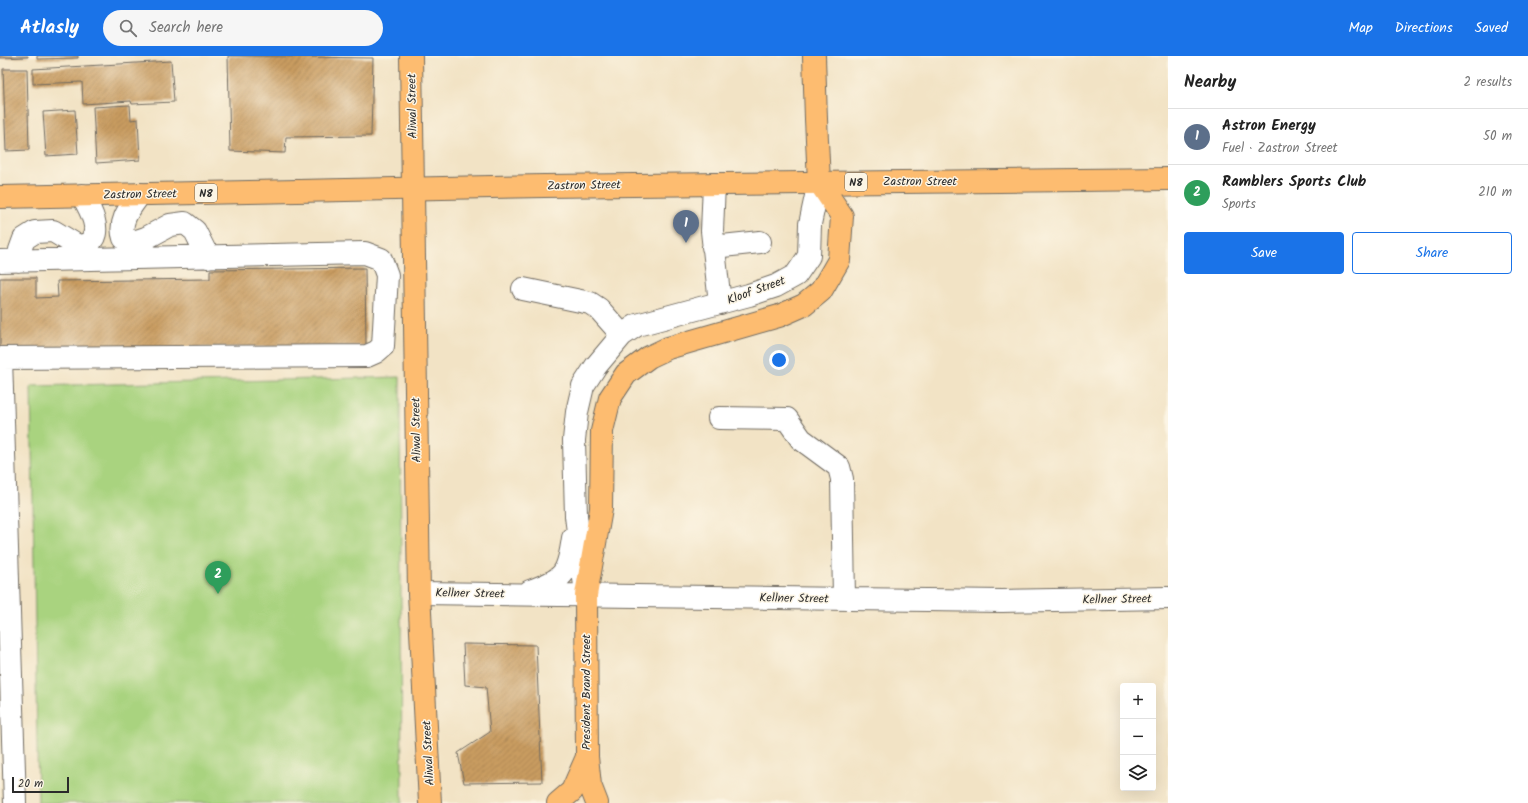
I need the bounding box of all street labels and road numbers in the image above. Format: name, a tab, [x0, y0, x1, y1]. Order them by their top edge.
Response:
street label: Aliwal Street	[402, 73, 423, 139]
street label: Zastron Street	[883, 172, 957, 191]
road number: N8	[845, 173, 867, 191]
street label: Zastron Street	[547, 175, 621, 196]
street label: Zastron Street	[103, 184, 177, 205]
road number: N8	[195, 184, 217, 202]
street label: Kloof Street	[724, 271, 788, 310]
street label: Aliwal Street	[406, 397, 427, 463]
street label: Kellner Street	[435, 583, 505, 604]
street label: Kellner Street	[759, 588, 829, 609]
street label: Kellner Street	[1082, 589, 1152, 610]
street label: President Brand Street	[577, 634, 596, 750]
street label: Aliwal Street	[417, 720, 440, 786]

